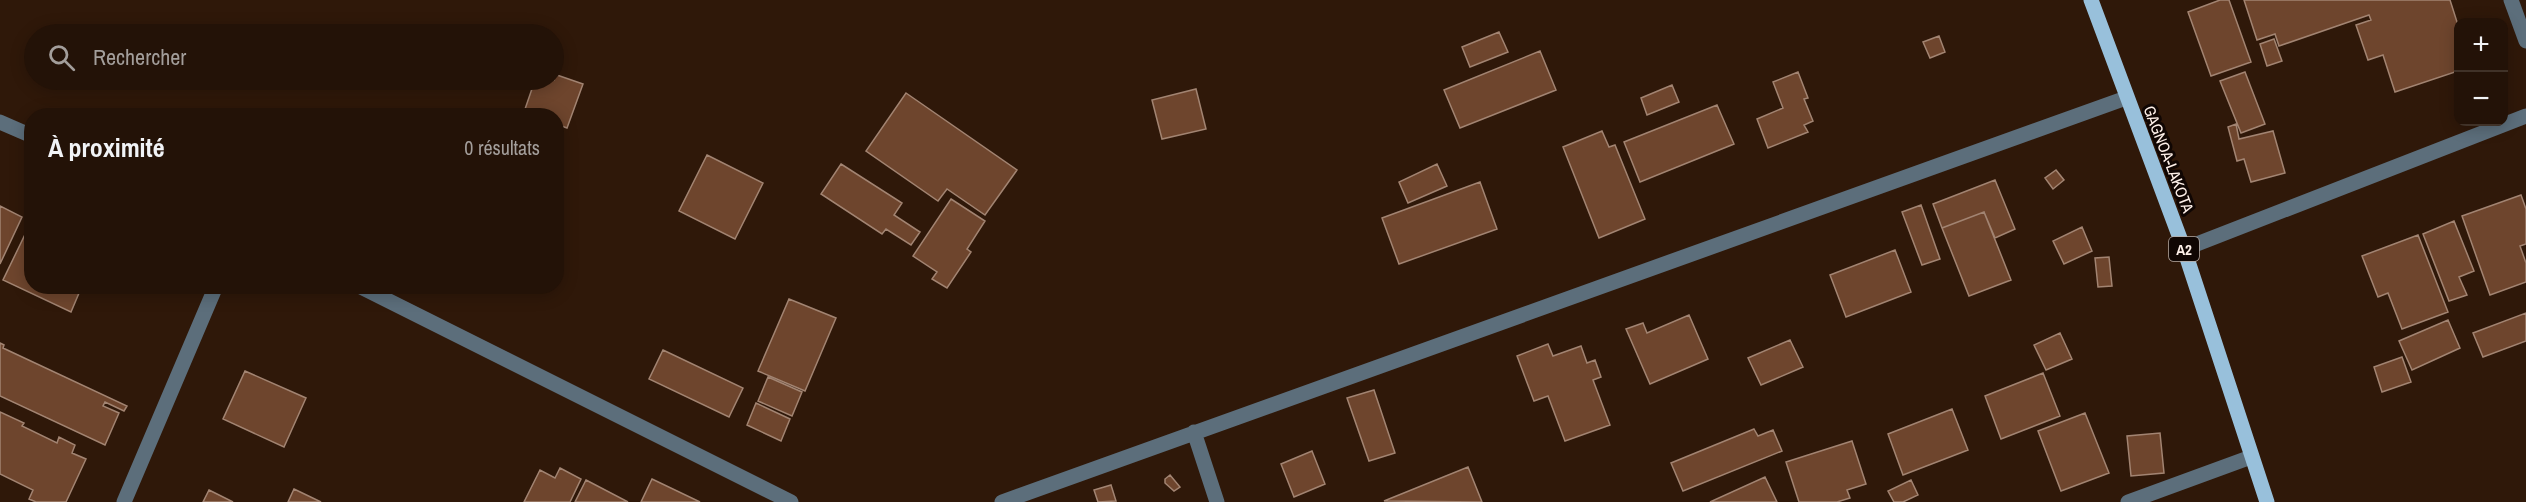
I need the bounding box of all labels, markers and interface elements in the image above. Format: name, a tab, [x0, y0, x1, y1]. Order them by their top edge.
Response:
map controls	[2454, 18, 2508, 126]
button: +	[2454, 18, 2508, 72]
search box	[24, 24, 564, 90]
icon: search	[45, 41, 78, 74]
text: Rechercher	[93, 42, 186, 72]
button: −	[2454, 72, 2508, 126]
street label: GAGNOA-LAKOTA	[2139, 102, 2200, 216]
text: À proximité	[48, 130, 165, 165]
text: 0 résultats	[464, 134, 540, 161]
road number: A2	[2169, 237, 2199, 261]

